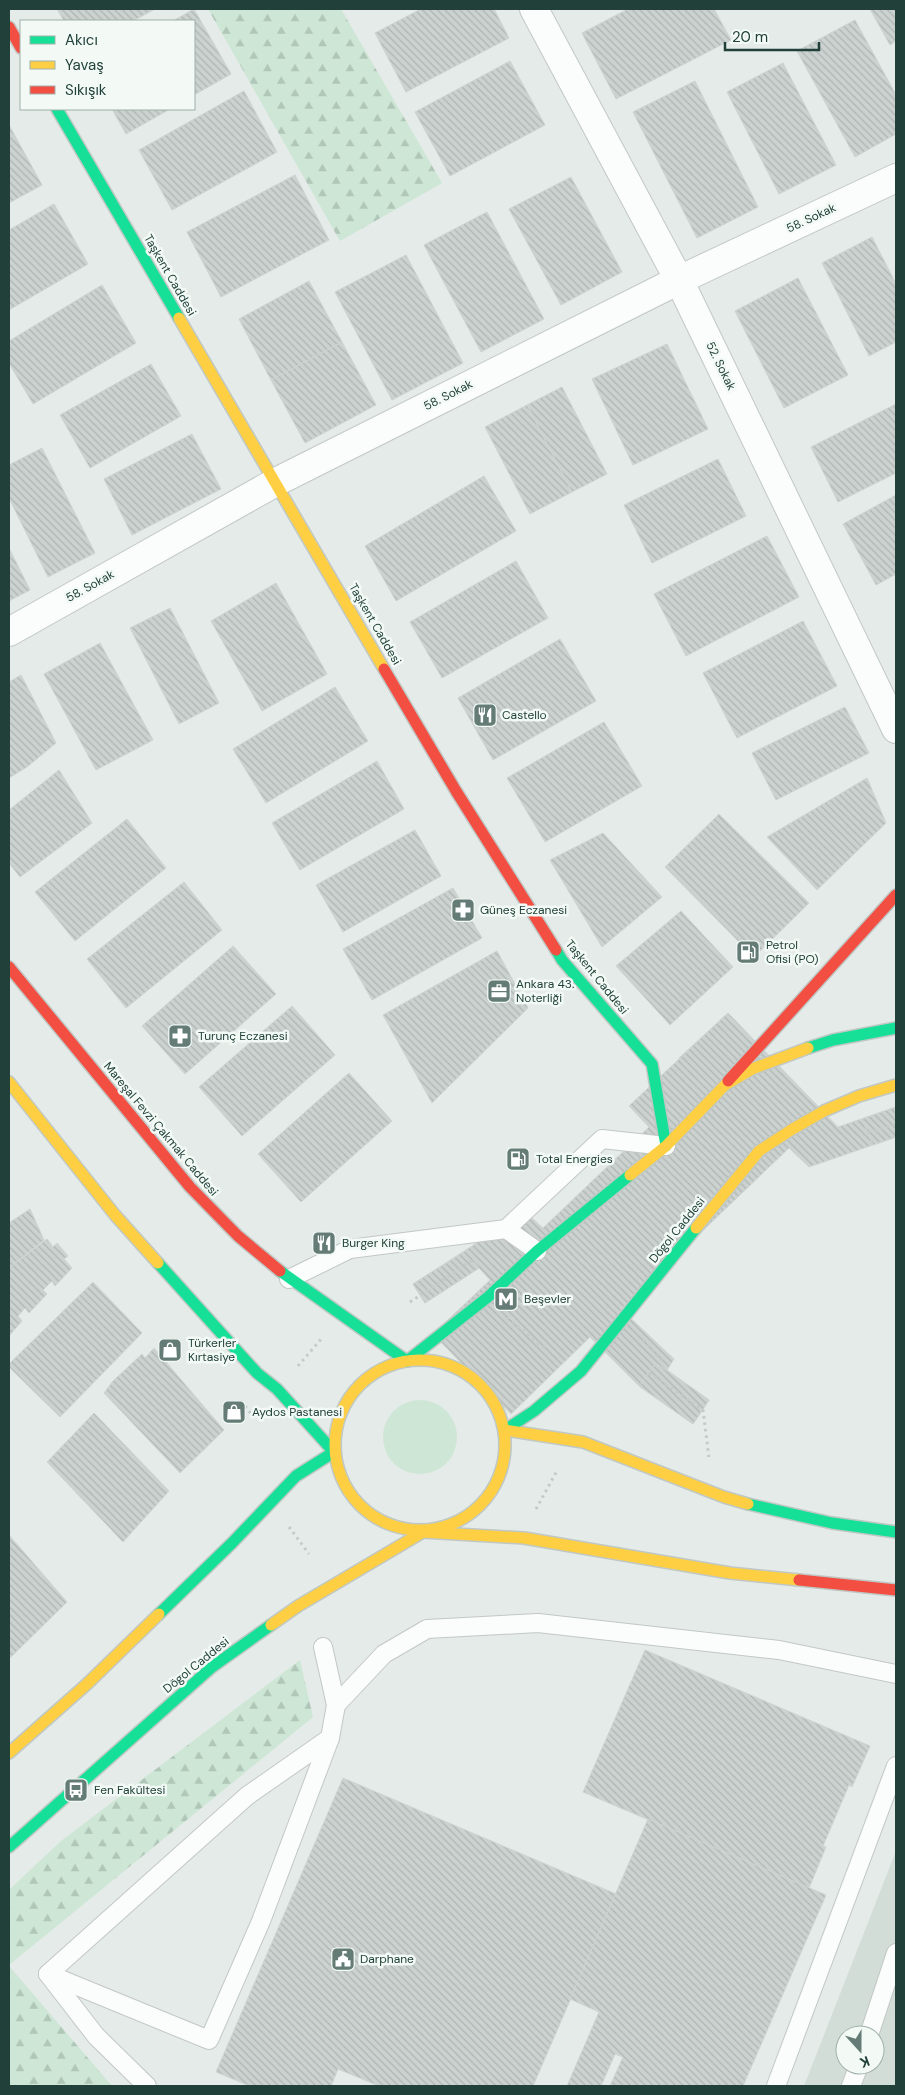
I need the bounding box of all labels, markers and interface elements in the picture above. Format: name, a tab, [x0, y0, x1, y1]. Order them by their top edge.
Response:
legend	[20, 20, 195, 110]
scale bar	[725, 20, 819, 52]
text: 20 m	[732, 27, 768, 47]
text: Akıcı	[65, 30, 98, 50]
text: Yavaş	[65, 55, 104, 75]
text: Sıkışık	[65, 80, 107, 100]
street label: 58. Sokak	[784, 200, 838, 236]
street label: Taşkent Caddesi	[140, 231, 200, 319]
street label: 52. Sokak	[702, 339, 740, 393]
street label: 58. Sokak	[421, 376, 475, 414]
street label: 58. Sokak	[63, 566, 117, 606]
street label: Taşkent Caddesi	[345, 580, 405, 668]
restaurant icon: Castello	[472, 702, 498, 728]
place label: Castello	[502, 707, 547, 723]
pharmacy icon: Güneş Eczanesi	[450, 897, 476, 923]
place label: Güneş Eczanesi	[480, 902, 567, 918]
street label: Taşkent Caddesi	[562, 936, 632, 1018]
place label: Petrol Ofisi (PO)	[766, 937, 819, 967]
fuel station icon: Petrol Ofisi (PO)	[735, 939, 761, 965]
place label: Ankara 43. Noterliği	[516, 976, 574, 1006]
office icon: Ankara 43. Noterliği	[486, 978, 512, 1004]
pharmacy icon: Turunç Eczanesi	[167, 1023, 193, 1049]
place label: Turunç Eczanesi	[198, 1028, 288, 1044]
street label: Mareşal Fevzi Çakmak Caddesi	[100, 1059, 222, 1199]
fuel station icon: Total Energies	[505, 1146, 531, 1172]
place label: Total Energies	[536, 1151, 613, 1167]
street label: Dögol Caddesi	[645, 1194, 709, 1266]
restaurant icon: Burger King	[311, 1230, 337, 1256]
place label: Burger King	[342, 1235, 405, 1251]
metro station icon: Beşevler	[493, 1286, 519, 1312]
place label: Beşevler	[524, 1291, 571, 1307]
place label: Türkerler Kırtasiye	[188, 1335, 237, 1365]
shop icon: Türkerler Kırtasiye	[157, 1337, 183, 1363]
shop icon: Aydos Pastanesi	[221, 1399, 247, 1425]
place label: Aydos Pastanesi	[252, 1404, 342, 1420]
street label: Dögol Caddesi	[160, 1633, 232, 1697]
bus stop icon: Fen Fakültesi	[63, 1777, 89, 1803]
place label: Fen Fakültesi	[94, 1782, 166, 1798]
public building icon: Darphane	[330, 1946, 356, 1972]
place label: Darphane	[360, 1951, 414, 1967]
north arrow	[835, 2025, 885, 2075]
text: K	[857, 2052, 872, 2072]

